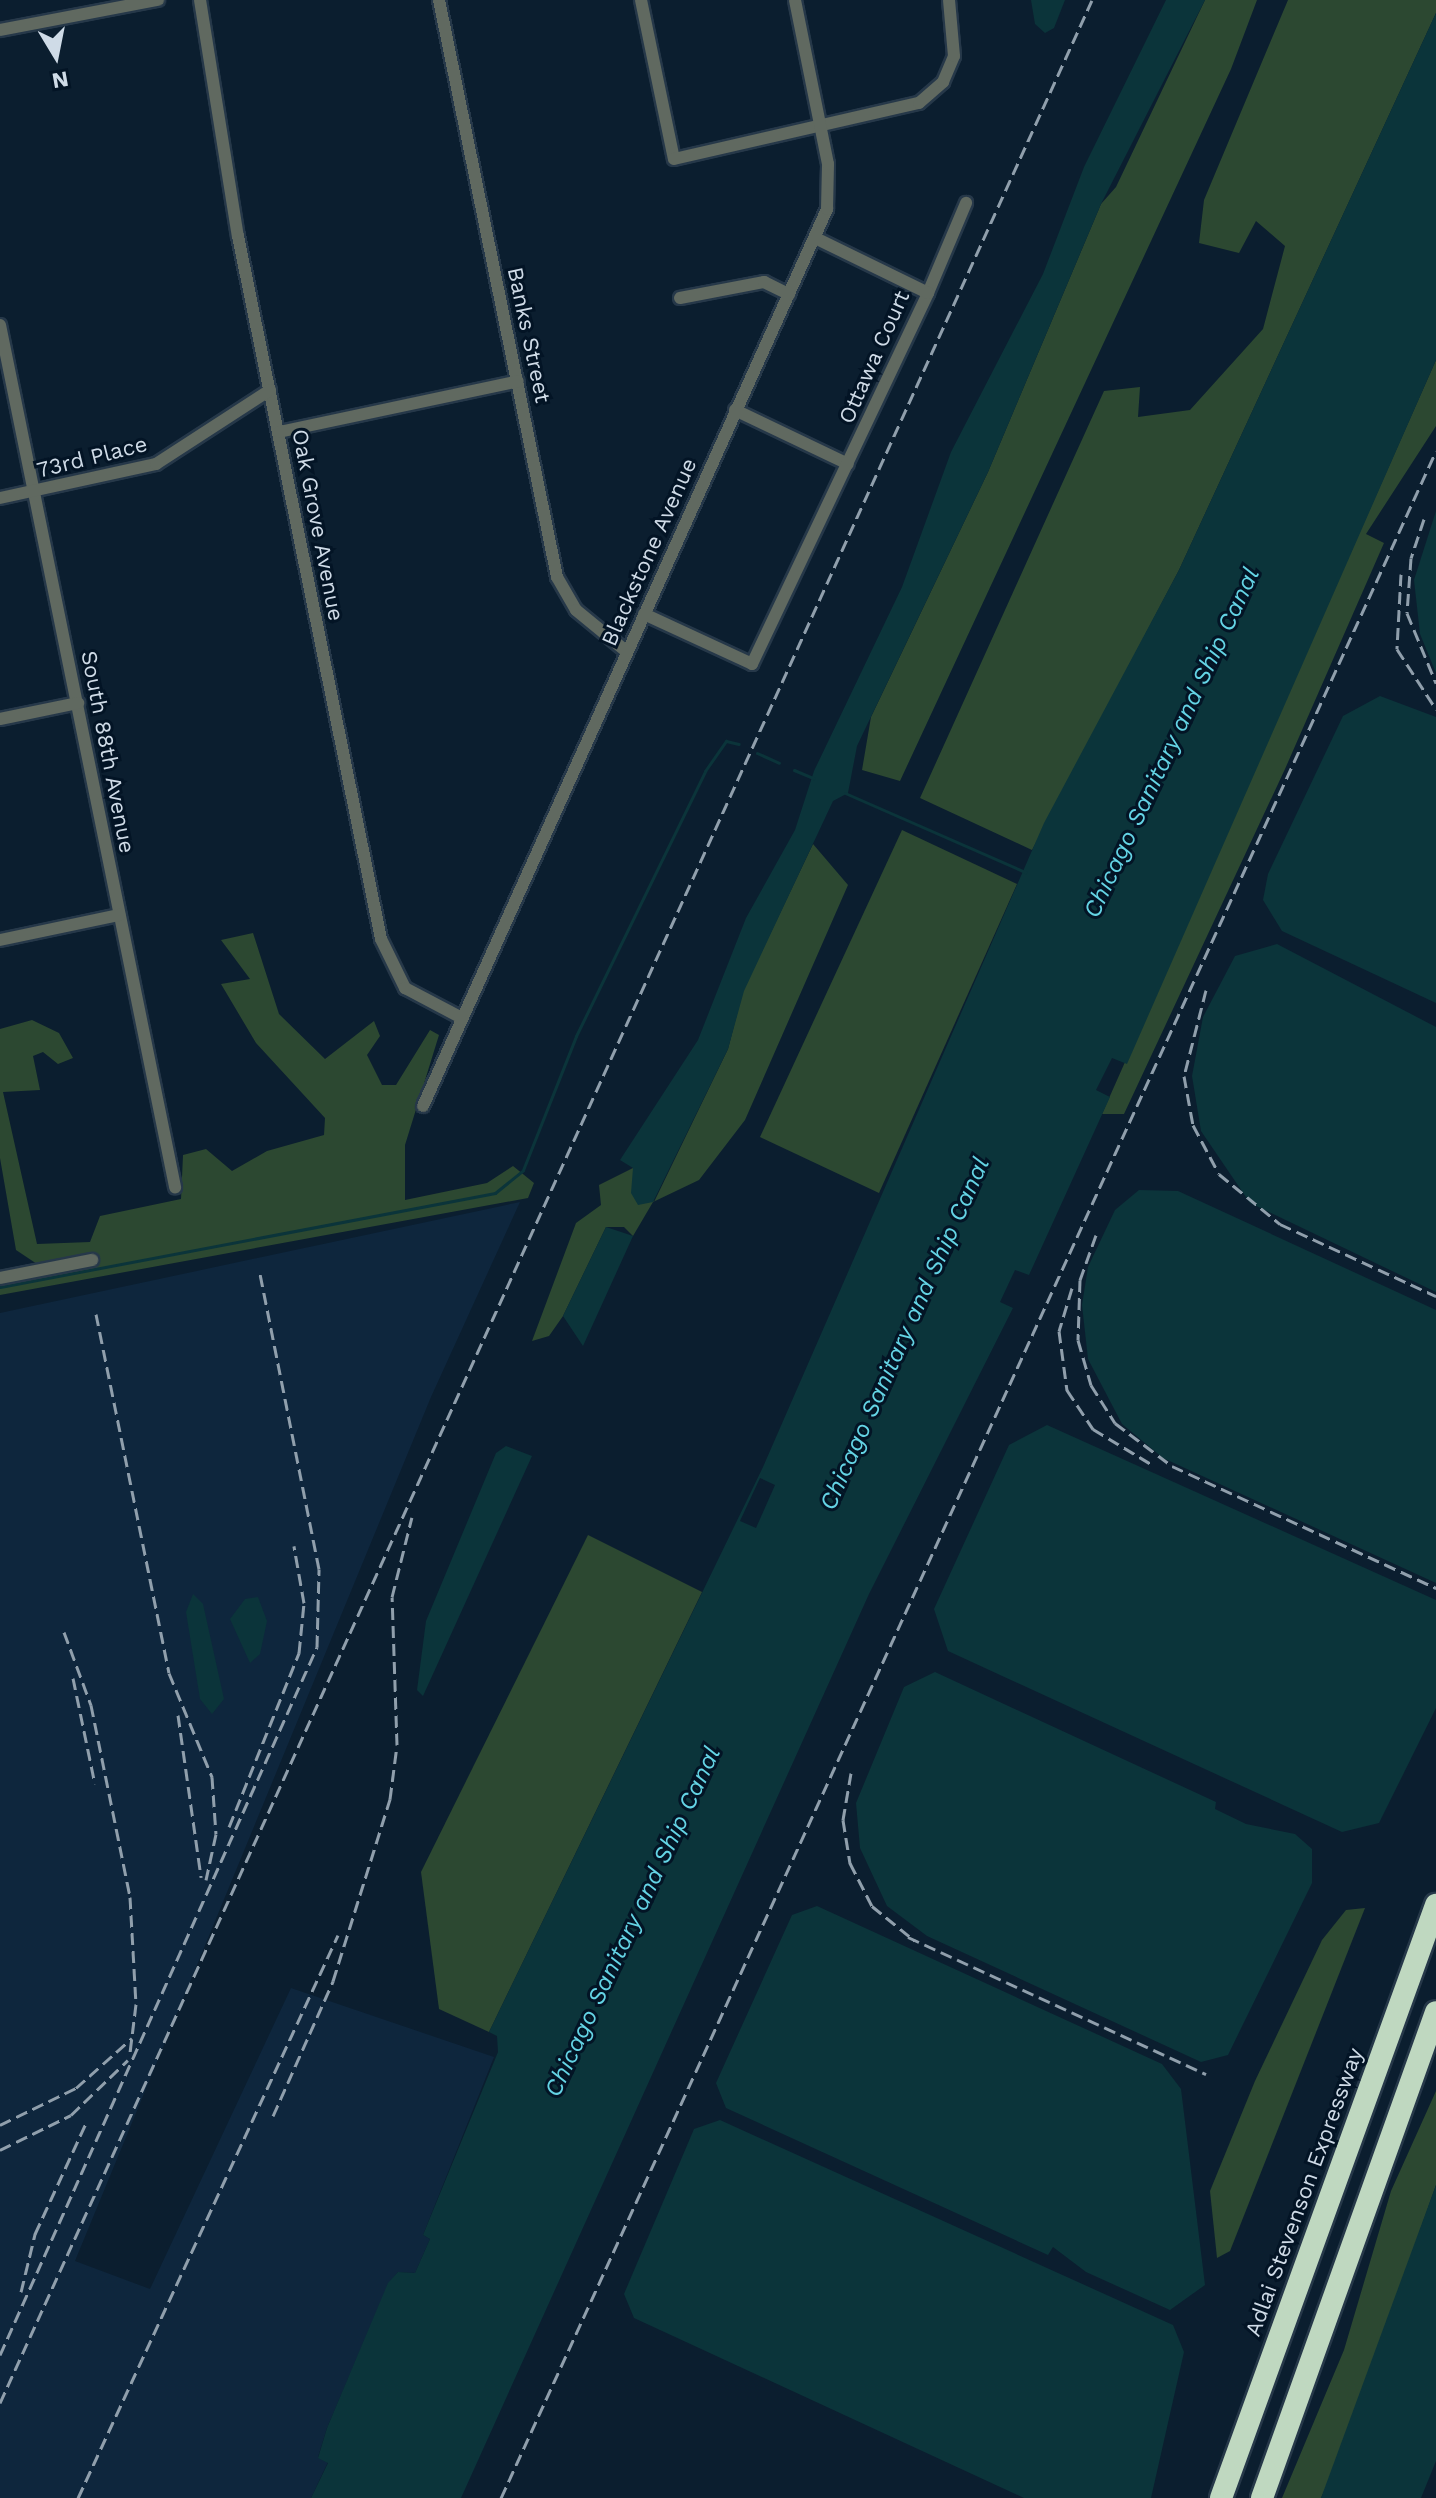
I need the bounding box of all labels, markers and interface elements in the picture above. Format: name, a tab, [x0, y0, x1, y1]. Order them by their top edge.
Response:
north arrow	[16, 16, 96, 96]
text: N	[50, 66, 70, 94]
street label: Banks Street	[502, 265, 556, 405]
street label: Ottawa Court	[833, 286, 915, 428]
street label: Oak Grove Avenue	[286, 426, 350, 624]
street label: 73rd Place	[34, 431, 150, 483]
street label: Blackstone Avenue	[596, 454, 702, 650]
water label: Chicago Sanitary and Ship Canal	[1078, 563, 1266, 923]
street label: South 88th Avenue	[75, 648, 141, 856]
water label: Chicago Sanitary and Ship Canal	[814, 1153, 996, 1515]
water label: Chicago Sanitary and Ship Canal	[539, 1742, 727, 2102]
street label: Adlai Stevenson Expressway	[1239, 2044, 1369, 2340]

